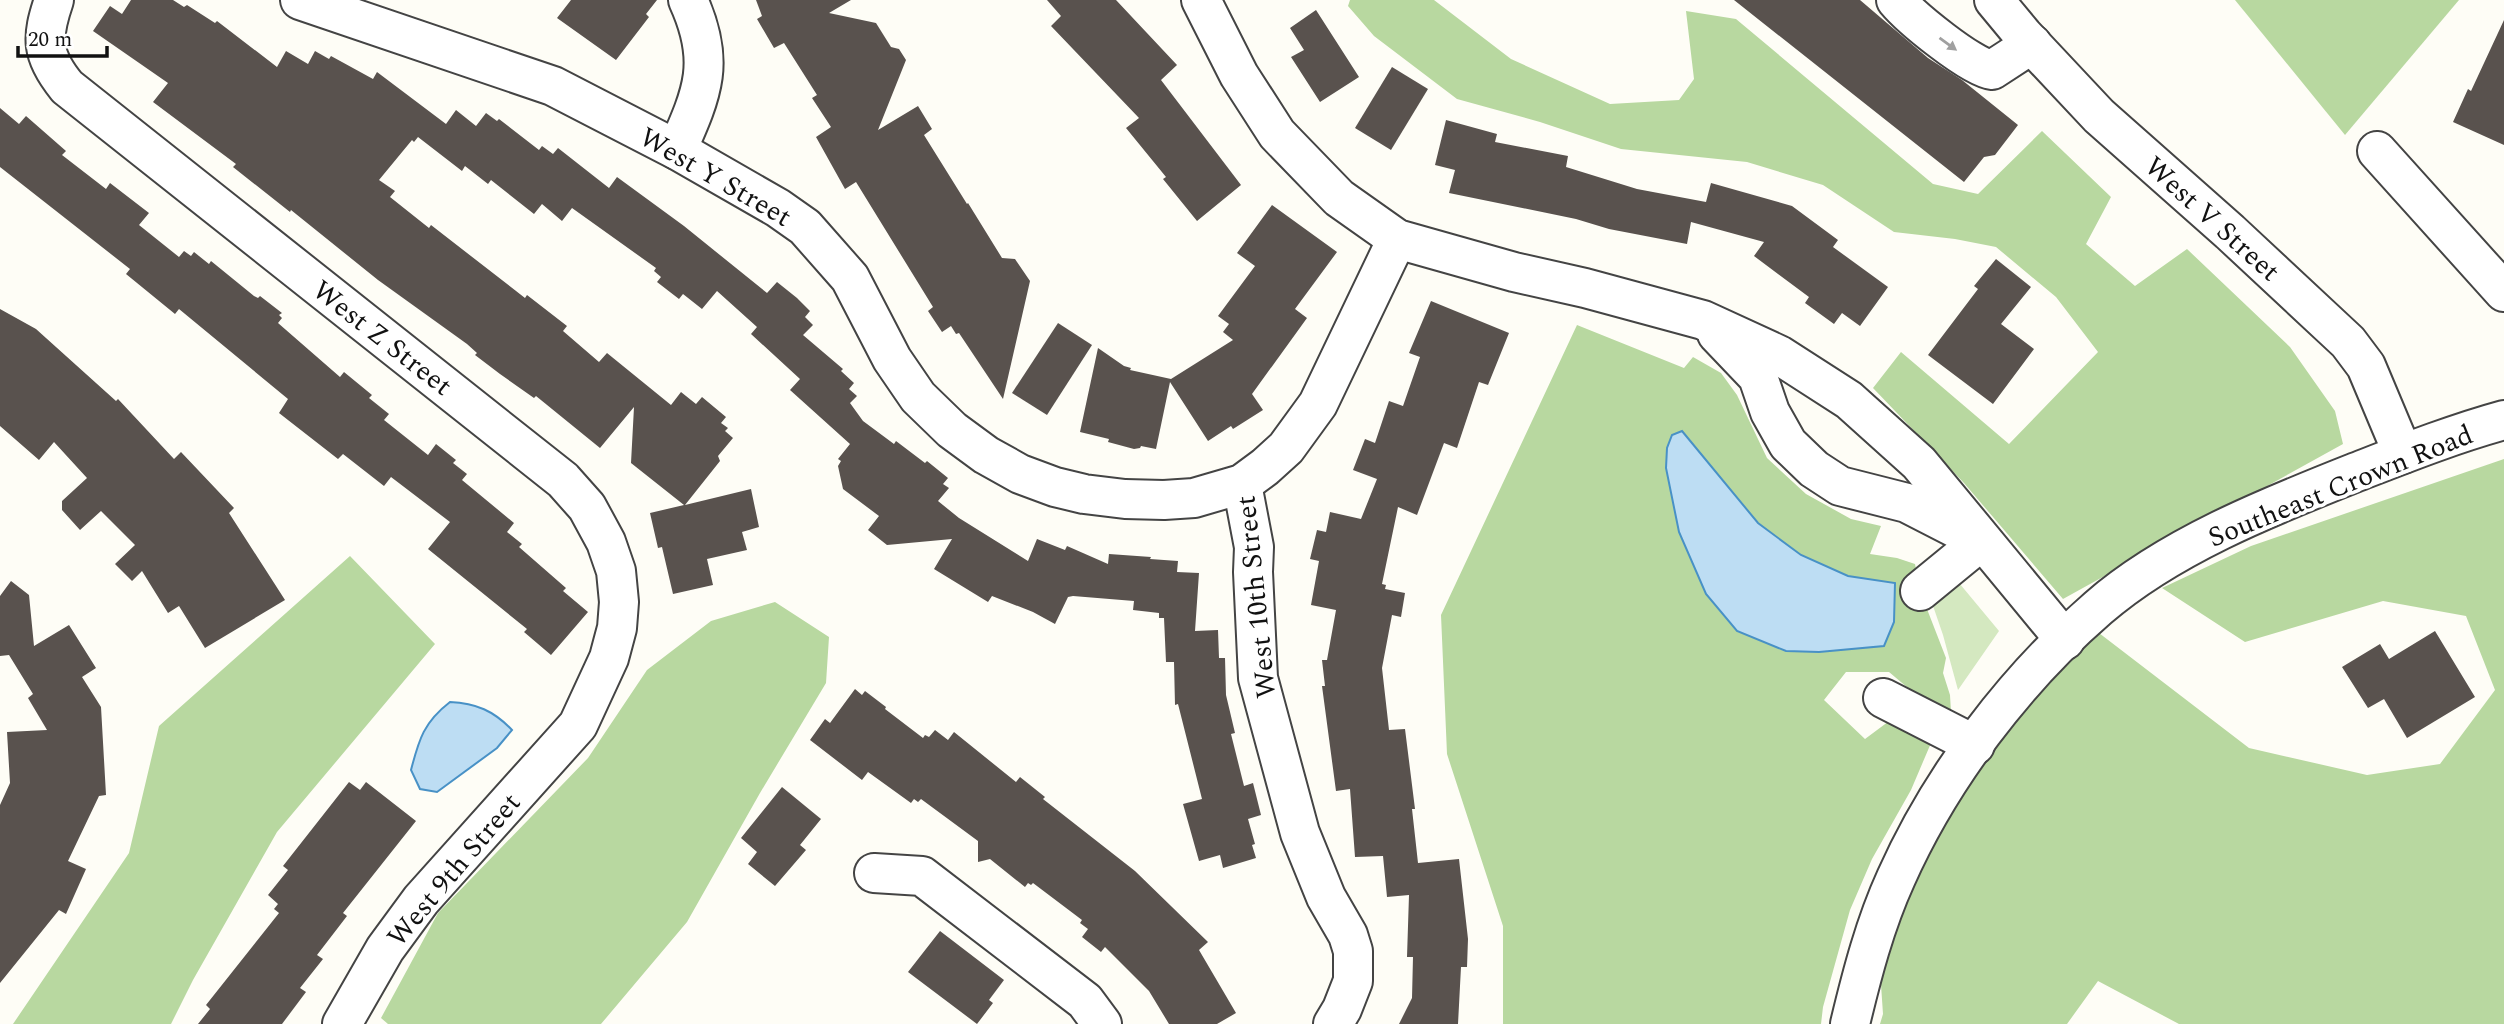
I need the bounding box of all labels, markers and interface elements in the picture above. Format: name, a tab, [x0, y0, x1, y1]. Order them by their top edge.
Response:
scale bar	[18, 14, 107, 58]
text: 20 m	[28, 24, 72, 56]
one-way arrow	[1939, 37, 1957, 51]
street label: West Y Street	[631, 116, 800, 238]
street label: West V Street	[2134, 146, 2290, 292]
street label: West Z Street	[303, 270, 461, 407]
street label: Southeast Crown Road	[2201, 414, 2480, 559]
street label: West 10th Street	[1224, 493, 1289, 700]
street label: West 9th Street	[377, 783, 532, 957]

